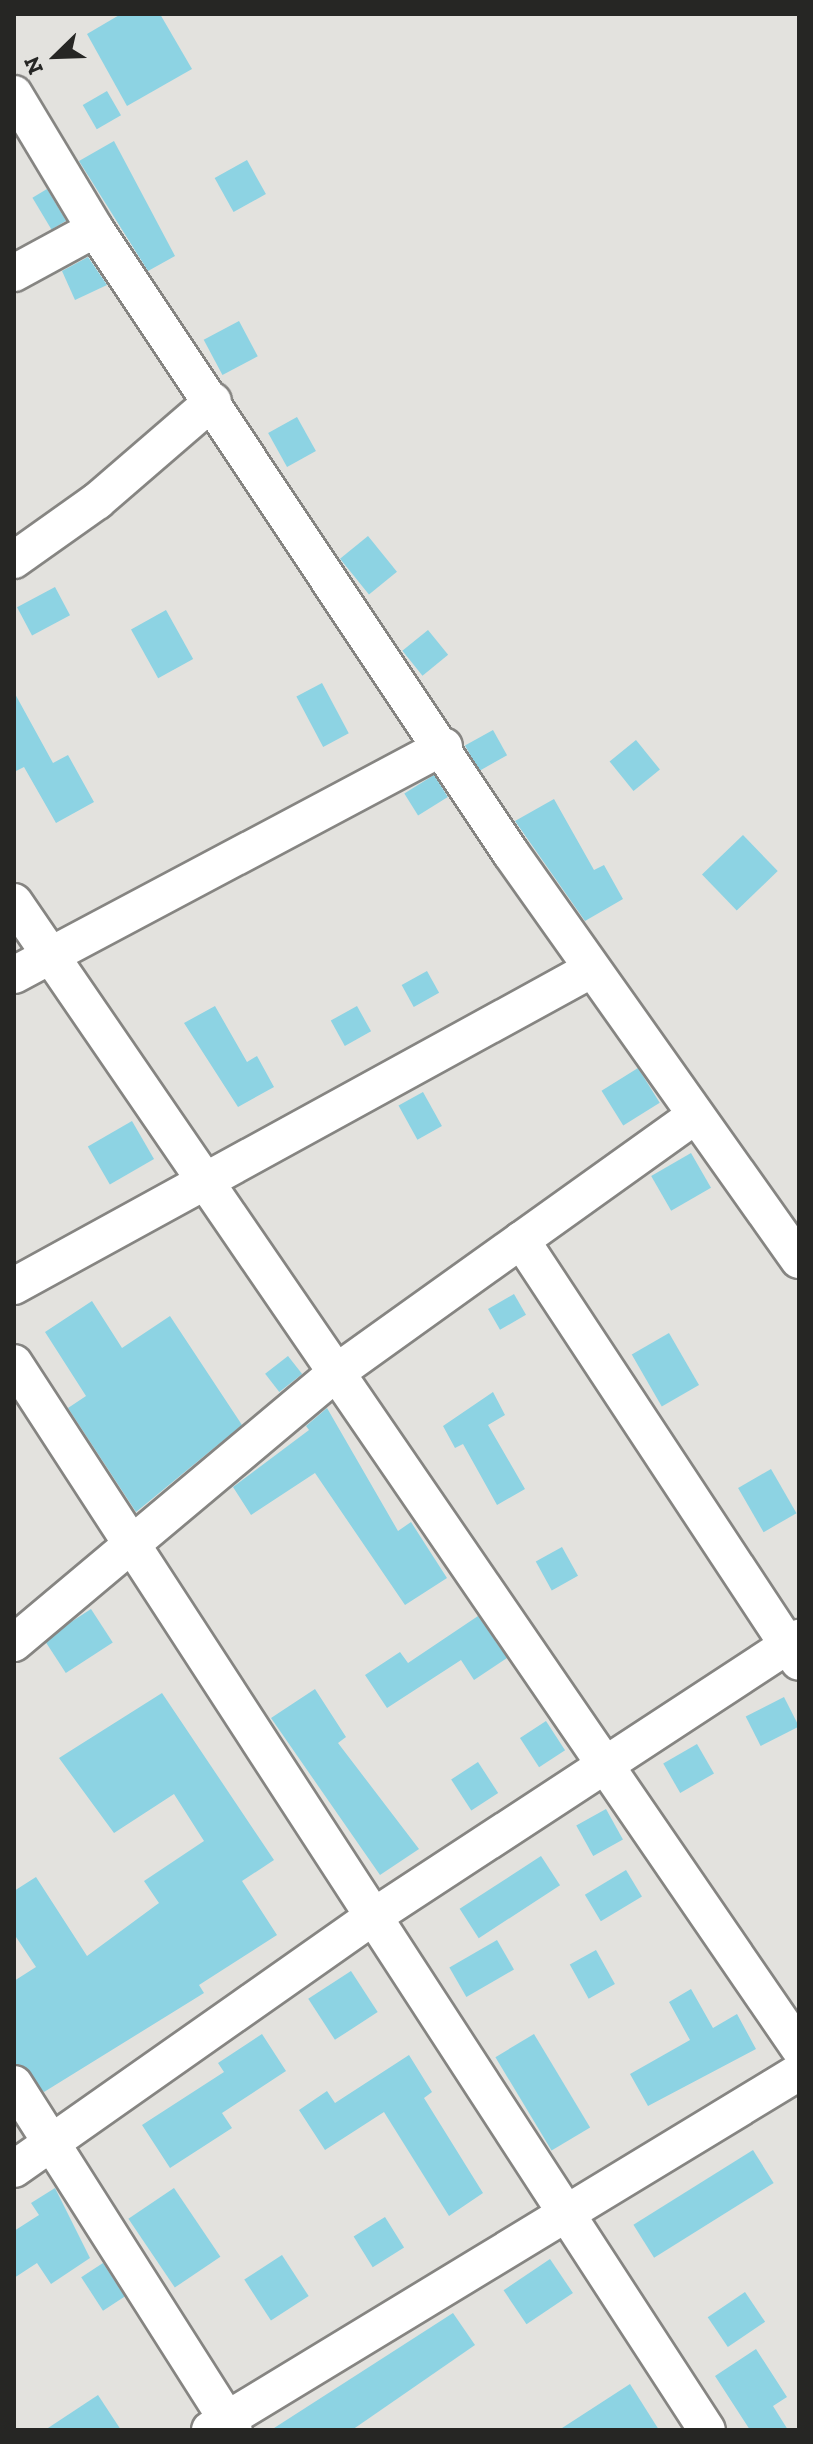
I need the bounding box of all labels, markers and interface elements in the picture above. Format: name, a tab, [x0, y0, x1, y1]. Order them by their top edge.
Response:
north arrow	[16, 16, 96, 96]
text: N	[18, 53, 49, 79]

